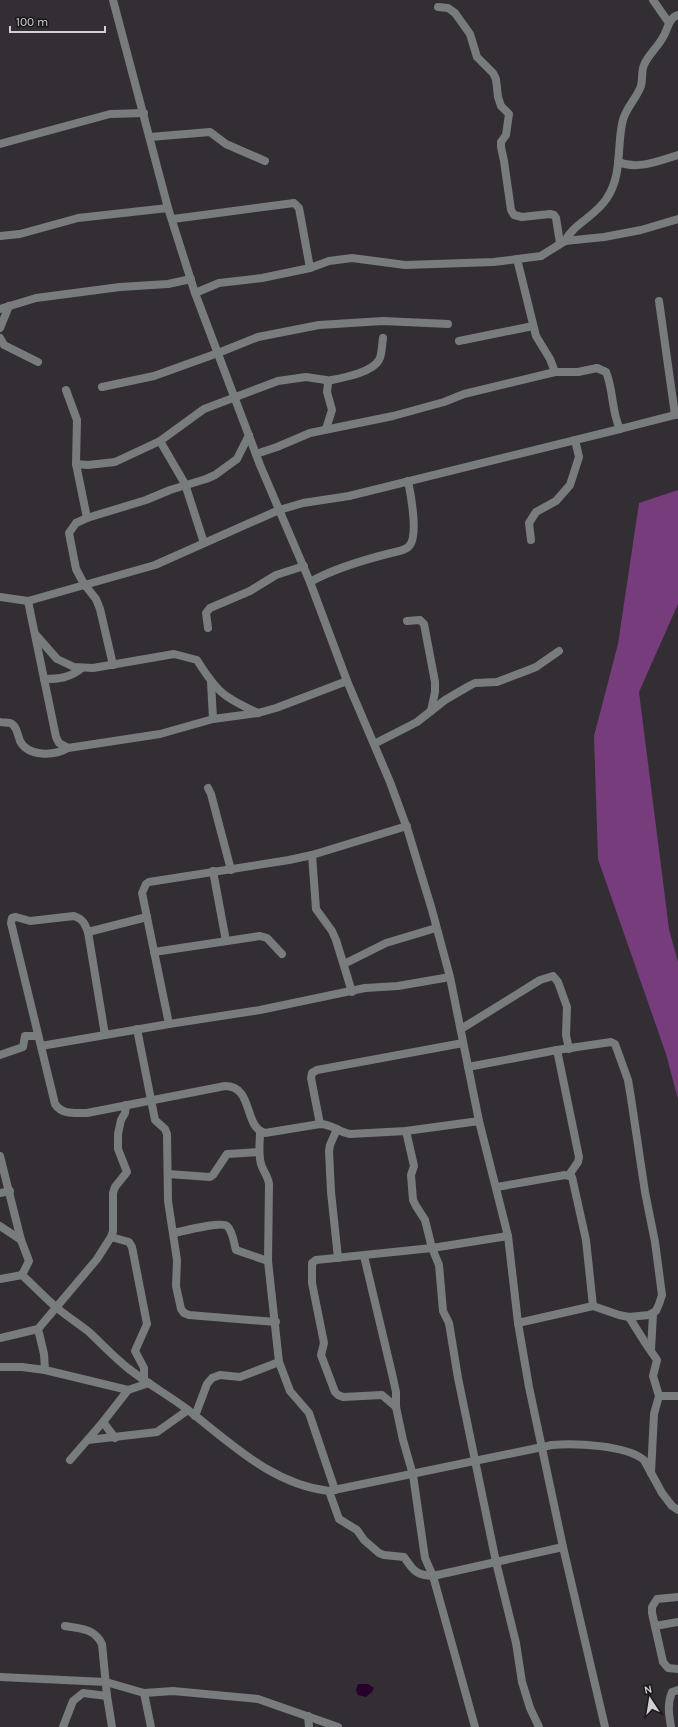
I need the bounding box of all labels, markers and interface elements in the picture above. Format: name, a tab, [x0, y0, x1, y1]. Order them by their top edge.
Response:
scale bar	[10, 8, 105, 34]
text: 100 m	[16, 15, 48, 29]
north arrow	[630, 1679, 670, 1719]
text: N	[643, 1683, 653, 1697]

